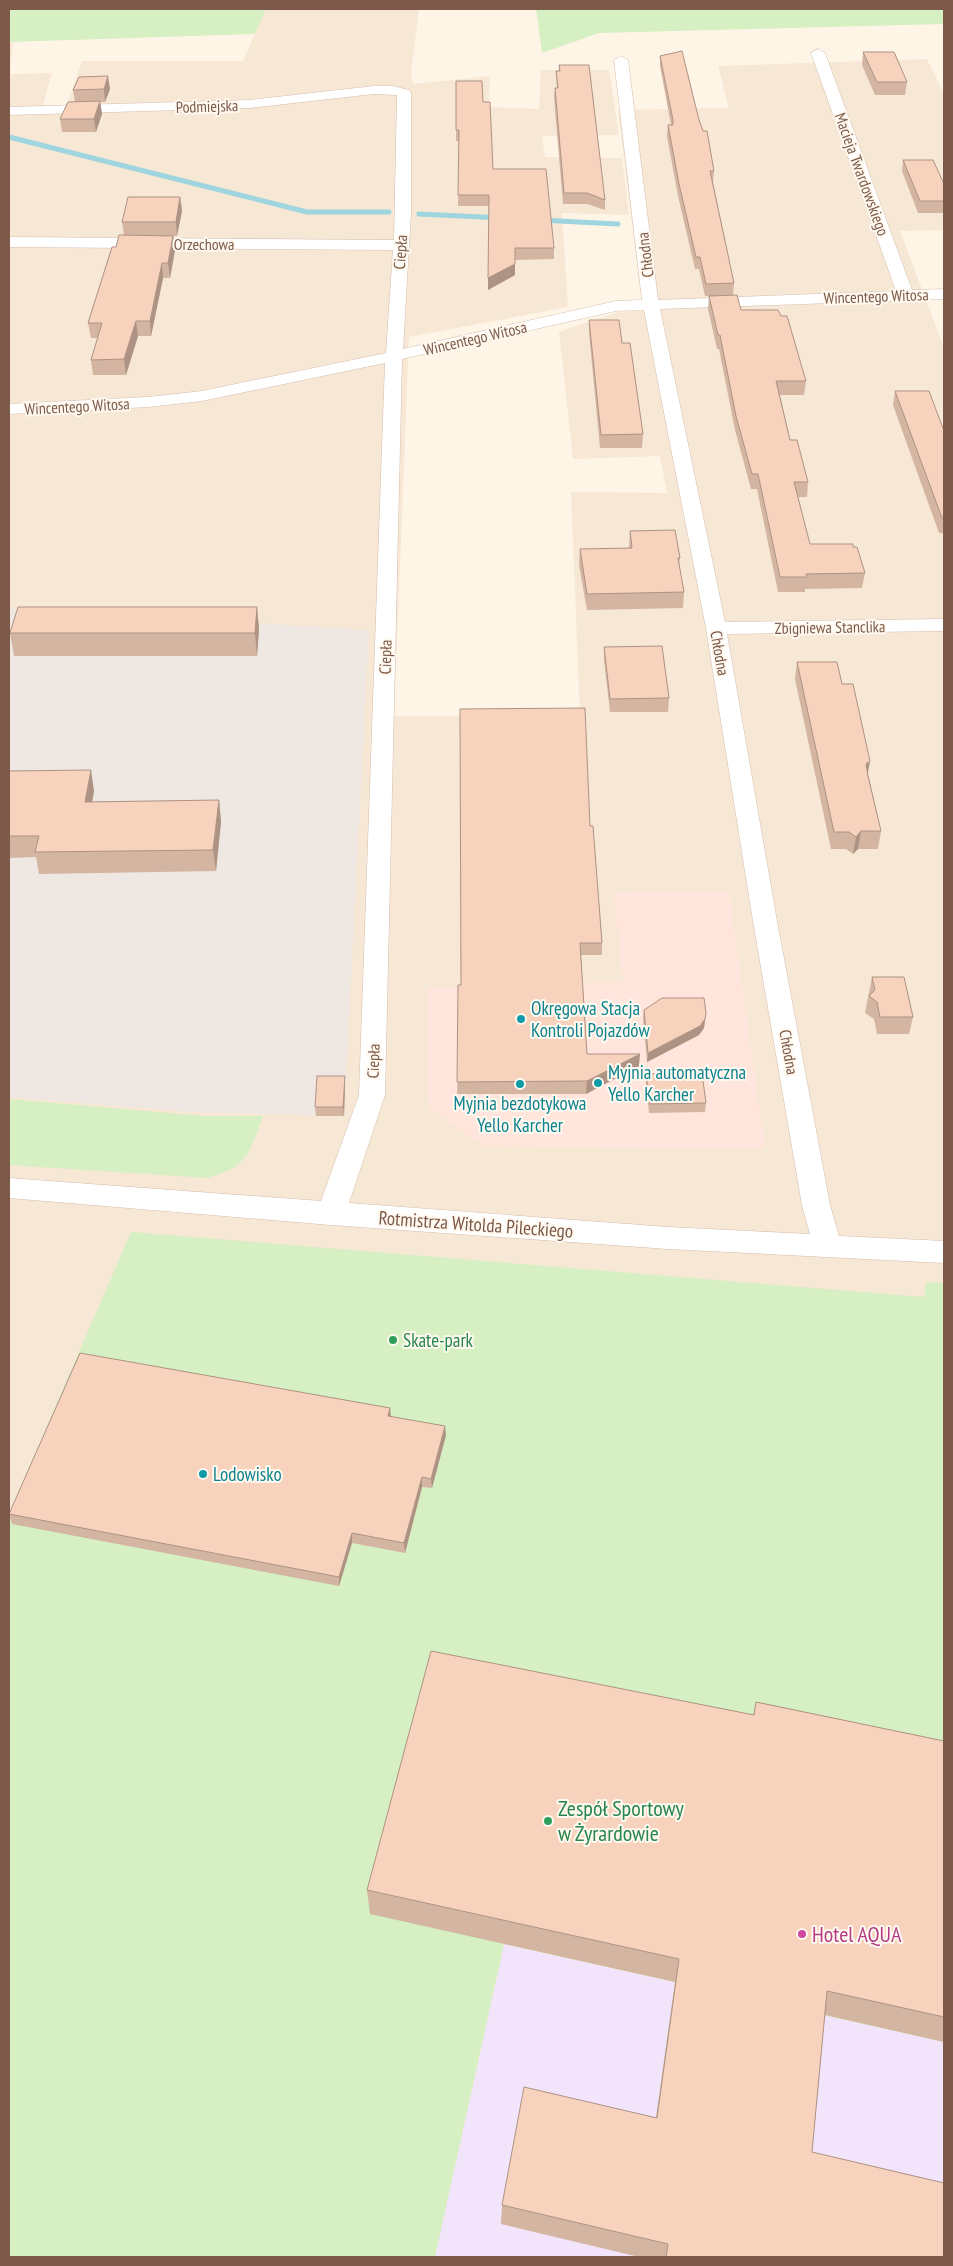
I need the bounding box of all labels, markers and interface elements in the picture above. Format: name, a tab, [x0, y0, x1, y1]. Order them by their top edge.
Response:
street label: Podmiejska	[175, 95, 239, 117]
street label: Macieja Twardowskiego	[830, 110, 894, 238]
street label: Chłodna	[632, 231, 658, 279]
street label: Orzechowa	[174, 234, 234, 254]
street label: Ciepła	[389, 234, 411, 270]
street label: Wincentego Witosa	[823, 284, 929, 308]
street label: Wincentego Witosa	[421, 316, 529, 360]
street label: Wincentego Witosa	[24, 393, 130, 419]
street label: Zbigniewa Stanclika	[774, 616, 886, 638]
street label: Chłodna	[706, 629, 734, 677]
street label: Ciepła	[374, 639, 396, 675]
place label: Okręgowa Stacja Kontroli Pojazdów	[531, 996, 650, 1042]
marker: Okręgowa Stacja Kontroli Pojazdów	[515, 1013, 527, 1025]
street label: Chłodna	[775, 1028, 803, 1076]
street label: Ciepła	[362, 1043, 384, 1079]
place label: Myjnia automatyczna Yello Karcher	[608, 1060, 746, 1106]
marker: Myjnia automatyczna Yello Karcher	[592, 1077, 604, 1089]
marker: Myjnia bezdotykowa Yello Karcher	[514, 1078, 526, 1090]
place label: Myjnia bezdotykowa Yello Karcher	[454, 1091, 586, 1137]
street label: Rotmistrza Witolda Pileckiego	[378, 1205, 574, 1243]
place label: Skate-park	[403, 1328, 474, 1352]
marker: Skate-park	[387, 1334, 399, 1346]
place label: Lodowisko	[213, 1462, 282, 1486]
marker: Lodowisko	[197, 1468, 209, 1480]
place label: Zespół Sportowy w Żyrardowie	[558, 1794, 685, 1847]
marker: Zespół Sportowy w Żyrardowie	[542, 1815, 554, 1827]
place label: Hotel AQUA	[812, 1920, 902, 1948]
marker: Hotel AQUA	[796, 1928, 808, 1940]

